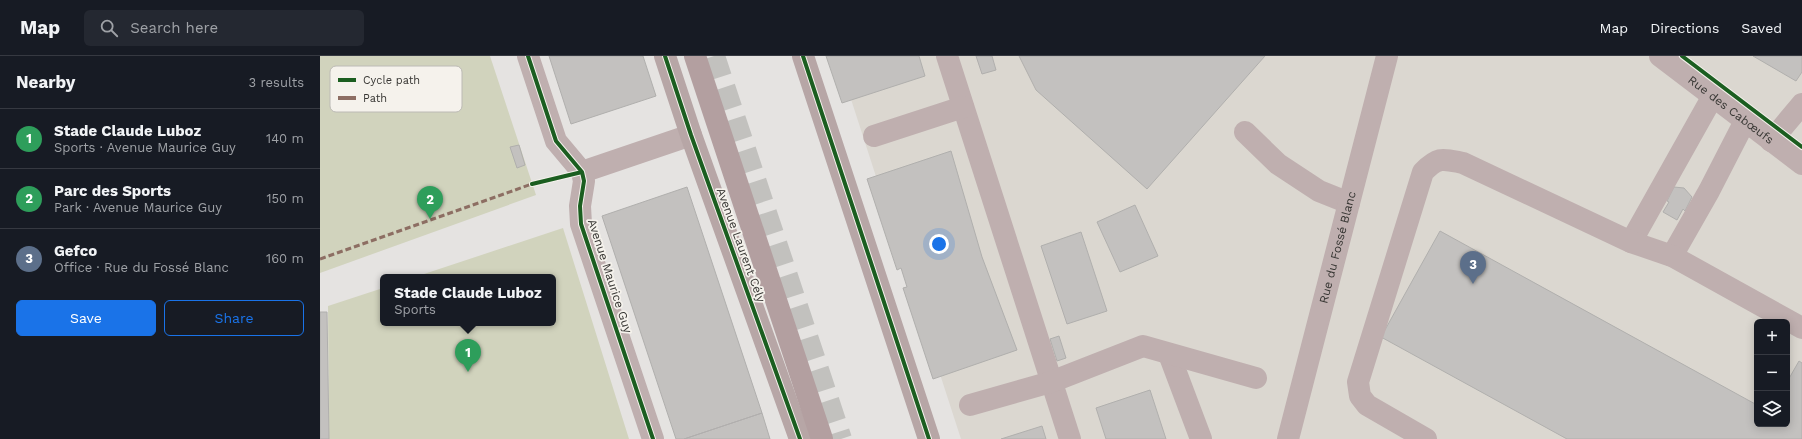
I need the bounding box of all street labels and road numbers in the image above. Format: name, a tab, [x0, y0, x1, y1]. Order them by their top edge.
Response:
street label: Rue des Cabœufs	[1685, 73, 1776, 147]
street label: Avenue Laurent Cély	[714, 186, 768, 305]
street label: Rue du Fossé Blanc	[1316, 189, 1359, 305]
street label: Avenue Maurice Guy	[585, 217, 635, 336]

